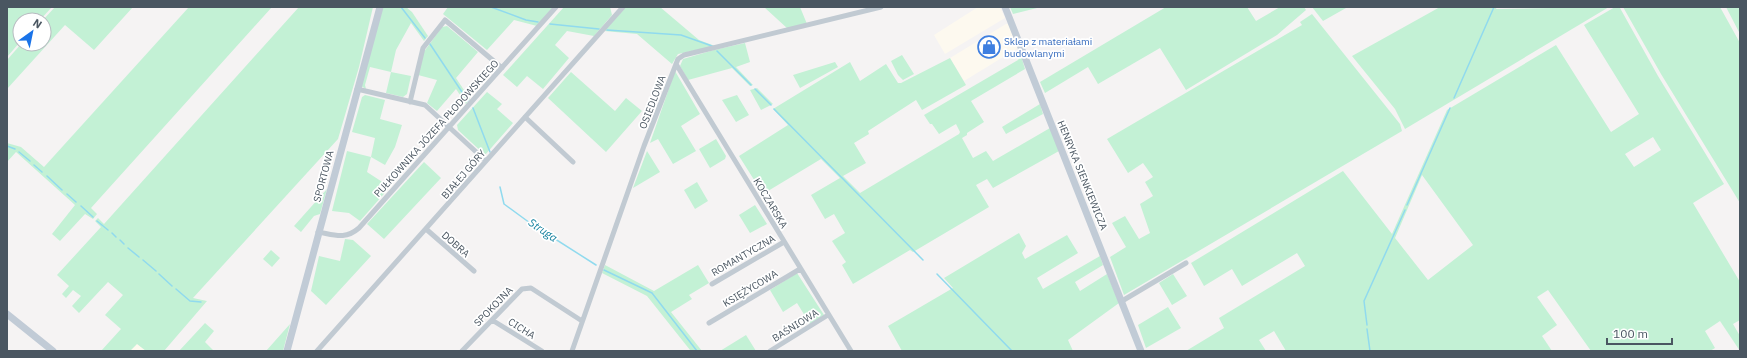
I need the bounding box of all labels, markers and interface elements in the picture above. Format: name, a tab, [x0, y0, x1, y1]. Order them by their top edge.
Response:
north arrow	[12, 12, 52, 52]
text: N	[30, 16, 45, 32]
shop icon: Sklep z materiałami budowlanymi	[976, 34, 1002, 60]
place label: Sklep z materiałami budowlanymi	[1004, 35, 1092, 60]
street label: PUŁKOWNIKA JÓZEFA PŁODOWSKIEGO	[371, 57, 502, 200]
street label: OSIEDLOWA	[636, 73, 669, 131]
street label: HENRYKA SIENKIEWICZA	[1055, 118, 1111, 233]
street label: BIAŁEJ GÓRY	[438, 147, 488, 202]
street label: SPORTOWA	[310, 148, 337, 203]
street label: KOCZARSKA	[750, 176, 791, 231]
water label: Struga	[526, 215, 560, 245]
street label: DOBRA	[439, 229, 473, 261]
street label: ROMANTYCZNA	[709, 232, 778, 279]
street label: KSIĘŻYCOWA	[720, 267, 781, 310]
street label: SPOKOJNA	[471, 283, 516, 329]
street label: BAŚNIOWA	[770, 306, 821, 345]
street label: CICHA	[506, 315, 538, 342]
scale bar	[1607, 320, 1672, 346]
text: 100 m	[1613, 326, 1648, 341]

